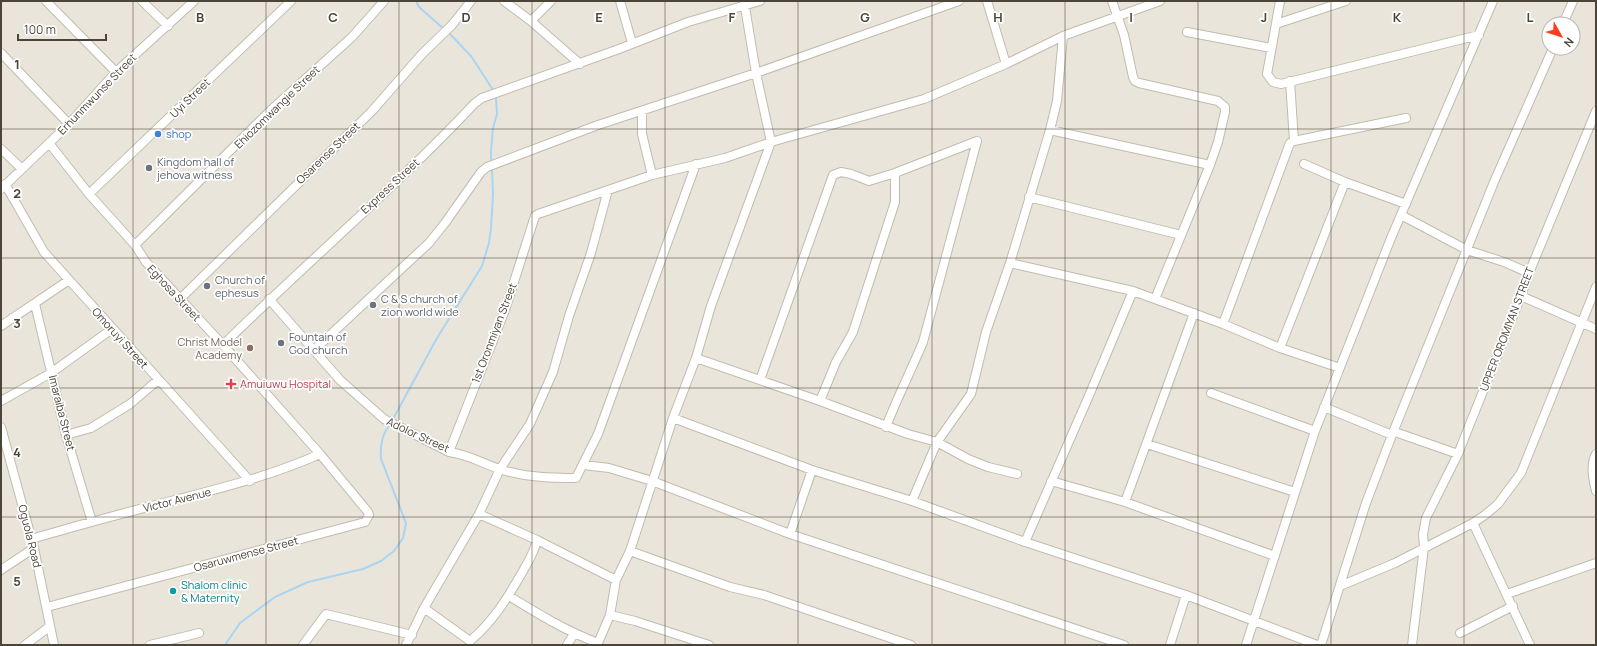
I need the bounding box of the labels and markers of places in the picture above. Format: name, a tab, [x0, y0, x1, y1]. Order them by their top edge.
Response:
place label: shop	[166, 126, 192, 141]
marker: shop	[153, 129, 163, 139]
place label: Kingdom hall of jehova witness	[156, 154, 234, 182]
marker: Kingdom hall of jehova witness	[144, 163, 154, 173]
place label: Church of ephesus	[215, 272, 265, 300]
marker: Church of ephesus	[202, 281, 212, 291]
place label: C & S church of zion world wide	[381, 291, 459, 319]
marker: C & S church of zion world wide	[368, 300, 378, 310]
place label: Fountain of God church	[289, 329, 348, 357]
place label: Christ Model Academy	[177, 334, 242, 362]
marker: Fountain of God church	[276, 338, 286, 348]
marker: Christ Model Academy	[245, 343, 255, 353]
place label: Amuiuwu Hospital	[240, 376, 331, 391]
marker: Amuiuwu Hospital	[225, 378, 237, 390]
place label: Shalom clinic & Maternity	[181, 577, 247, 605]
marker: Shalom clinic & Maternity	[168, 586, 178, 596]

